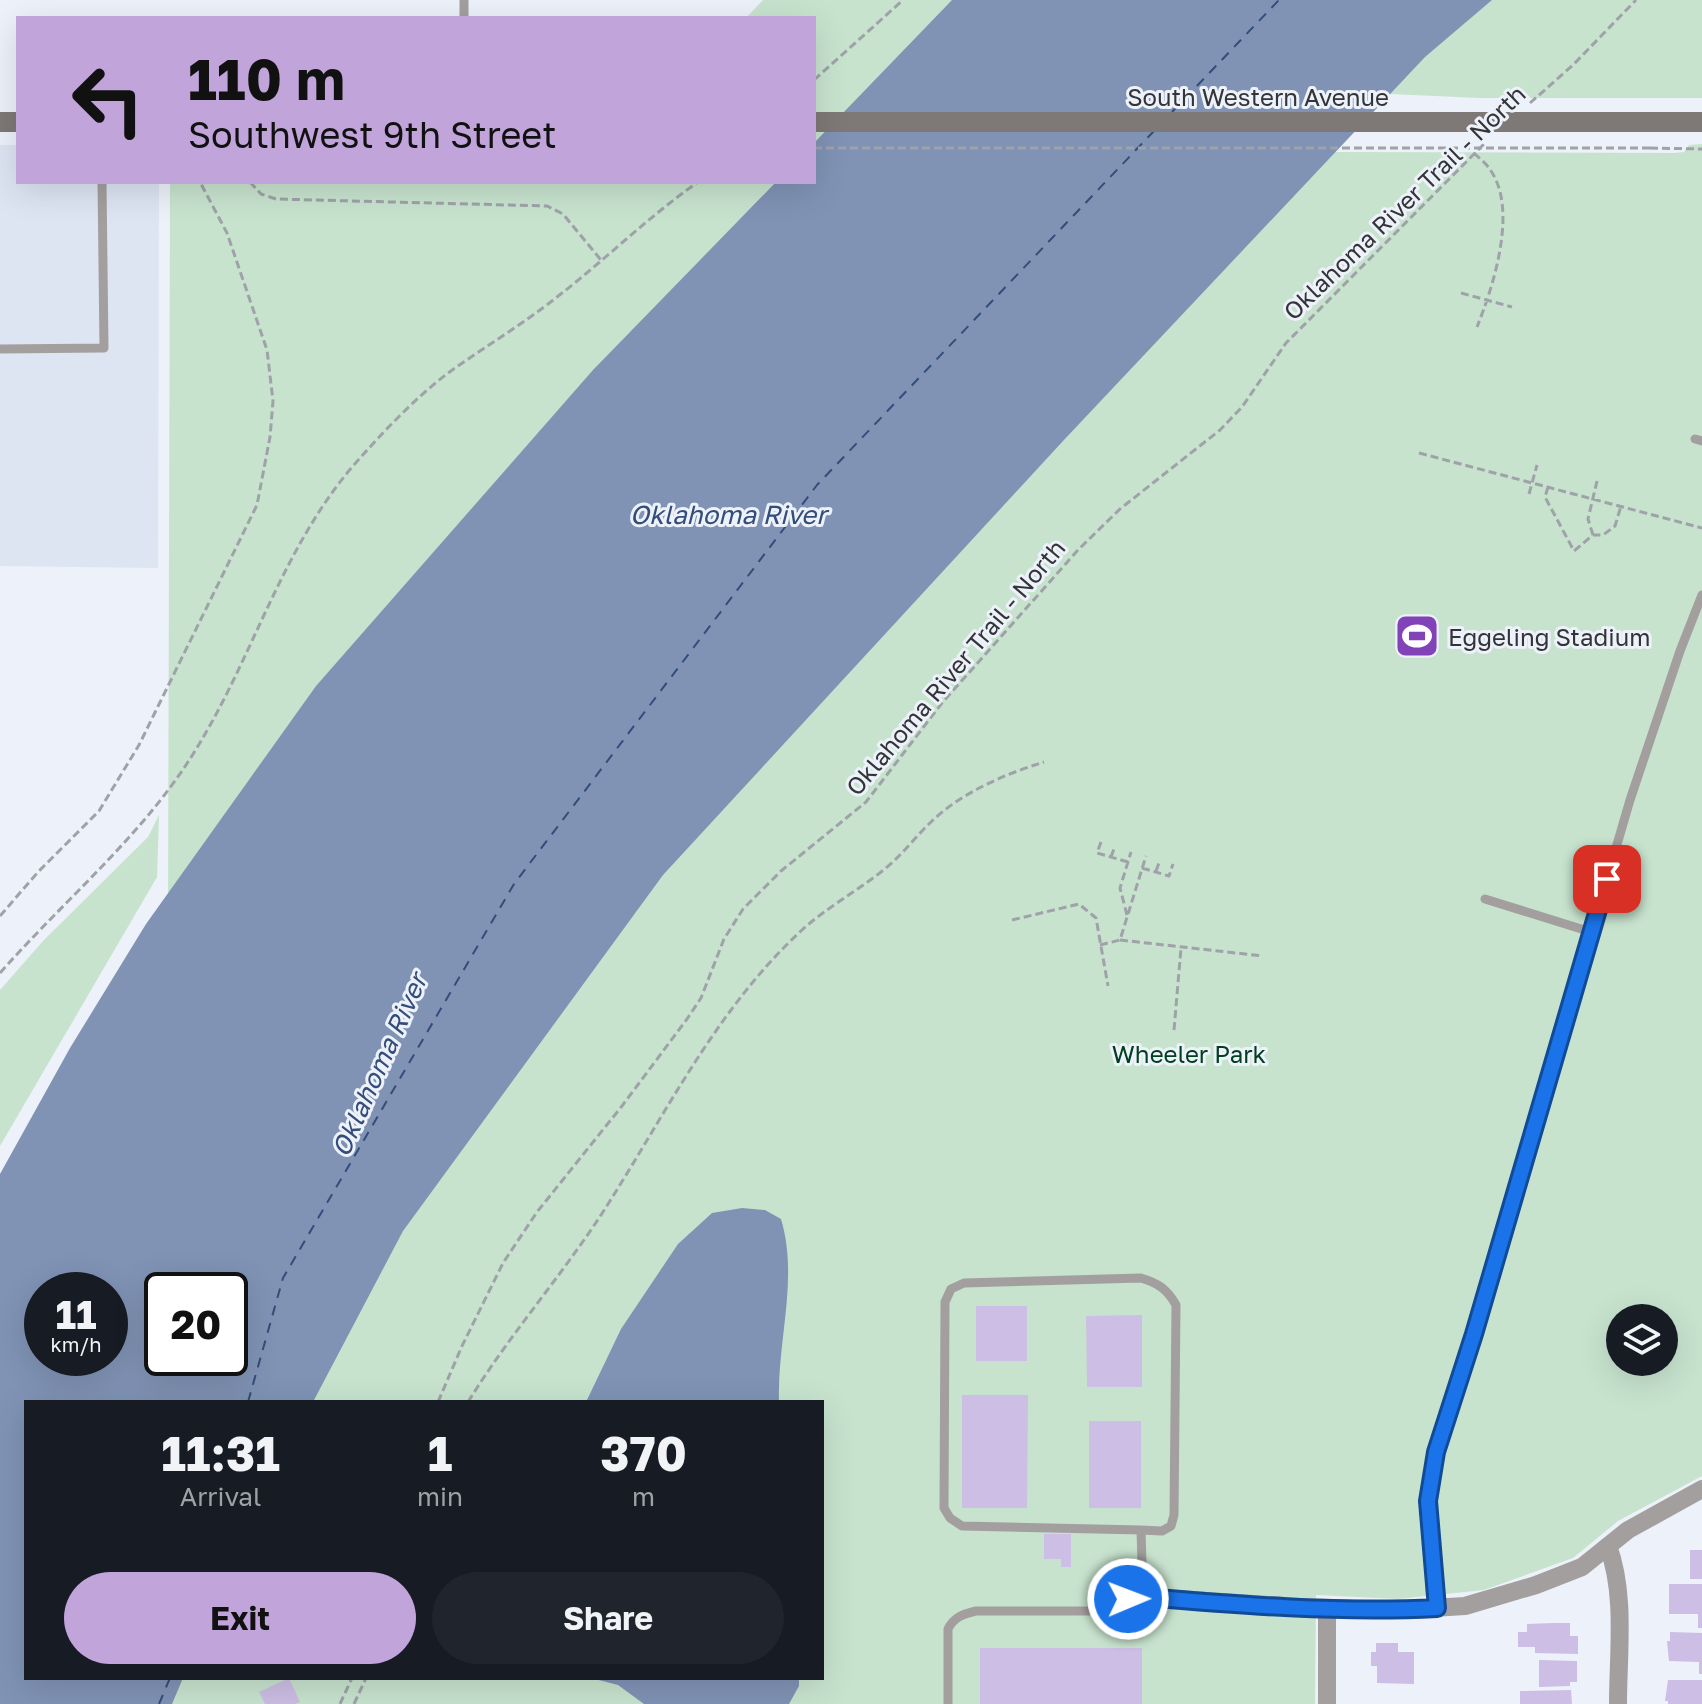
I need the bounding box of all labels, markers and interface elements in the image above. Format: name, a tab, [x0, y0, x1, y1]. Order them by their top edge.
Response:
text: 110 m	[188, 45, 345, 112]
icon: left	[56, 48, 160, 152]
street label: Oklahoma River Trail - North	[1277, 79, 1531, 325]
street label: South Western Avenue	[1127, 82, 1389, 111]
text: Southwest 9th Street	[188, 113, 557, 156]
water label: Oklahoma River	[630, 499, 830, 530]
street label: Oklahoma River Trail - North	[839, 533, 1071, 801]
sports icon: Eggeling Stadium	[1393, 612, 1441, 660]
place label: Eggeling Stadium	[1448, 622, 1650, 651]
pin	[1573, 845, 1641, 913]
icon: arrive	[1585, 857, 1629, 901]
water label: Oklahoma River	[325, 965, 435, 1161]
park label: Wheeler Park	[1112, 1039, 1266, 1068]
speed limit sign: 20	[144, 1272, 248, 1376]
text: 11	[55, 1290, 97, 1338]
map controls	[1606, 1304, 1678, 1376]
button: layers	[1606, 1304, 1678, 1376]
text: km/h	[51, 1332, 101, 1356]
text: 11:31	[161, 1424, 280, 1482]
text: 1	[428, 1424, 452, 1482]
text: 370	[600, 1424, 687, 1482]
text: Arrival	[180, 1481, 261, 1512]
text: min	[417, 1481, 463, 1512]
text: m	[632, 1481, 655, 1512]
position arrow	[1086, 1557, 1170, 1641]
button: Exit	[64, 1572, 416, 1664]
button: Share	[432, 1572, 784, 1664]

